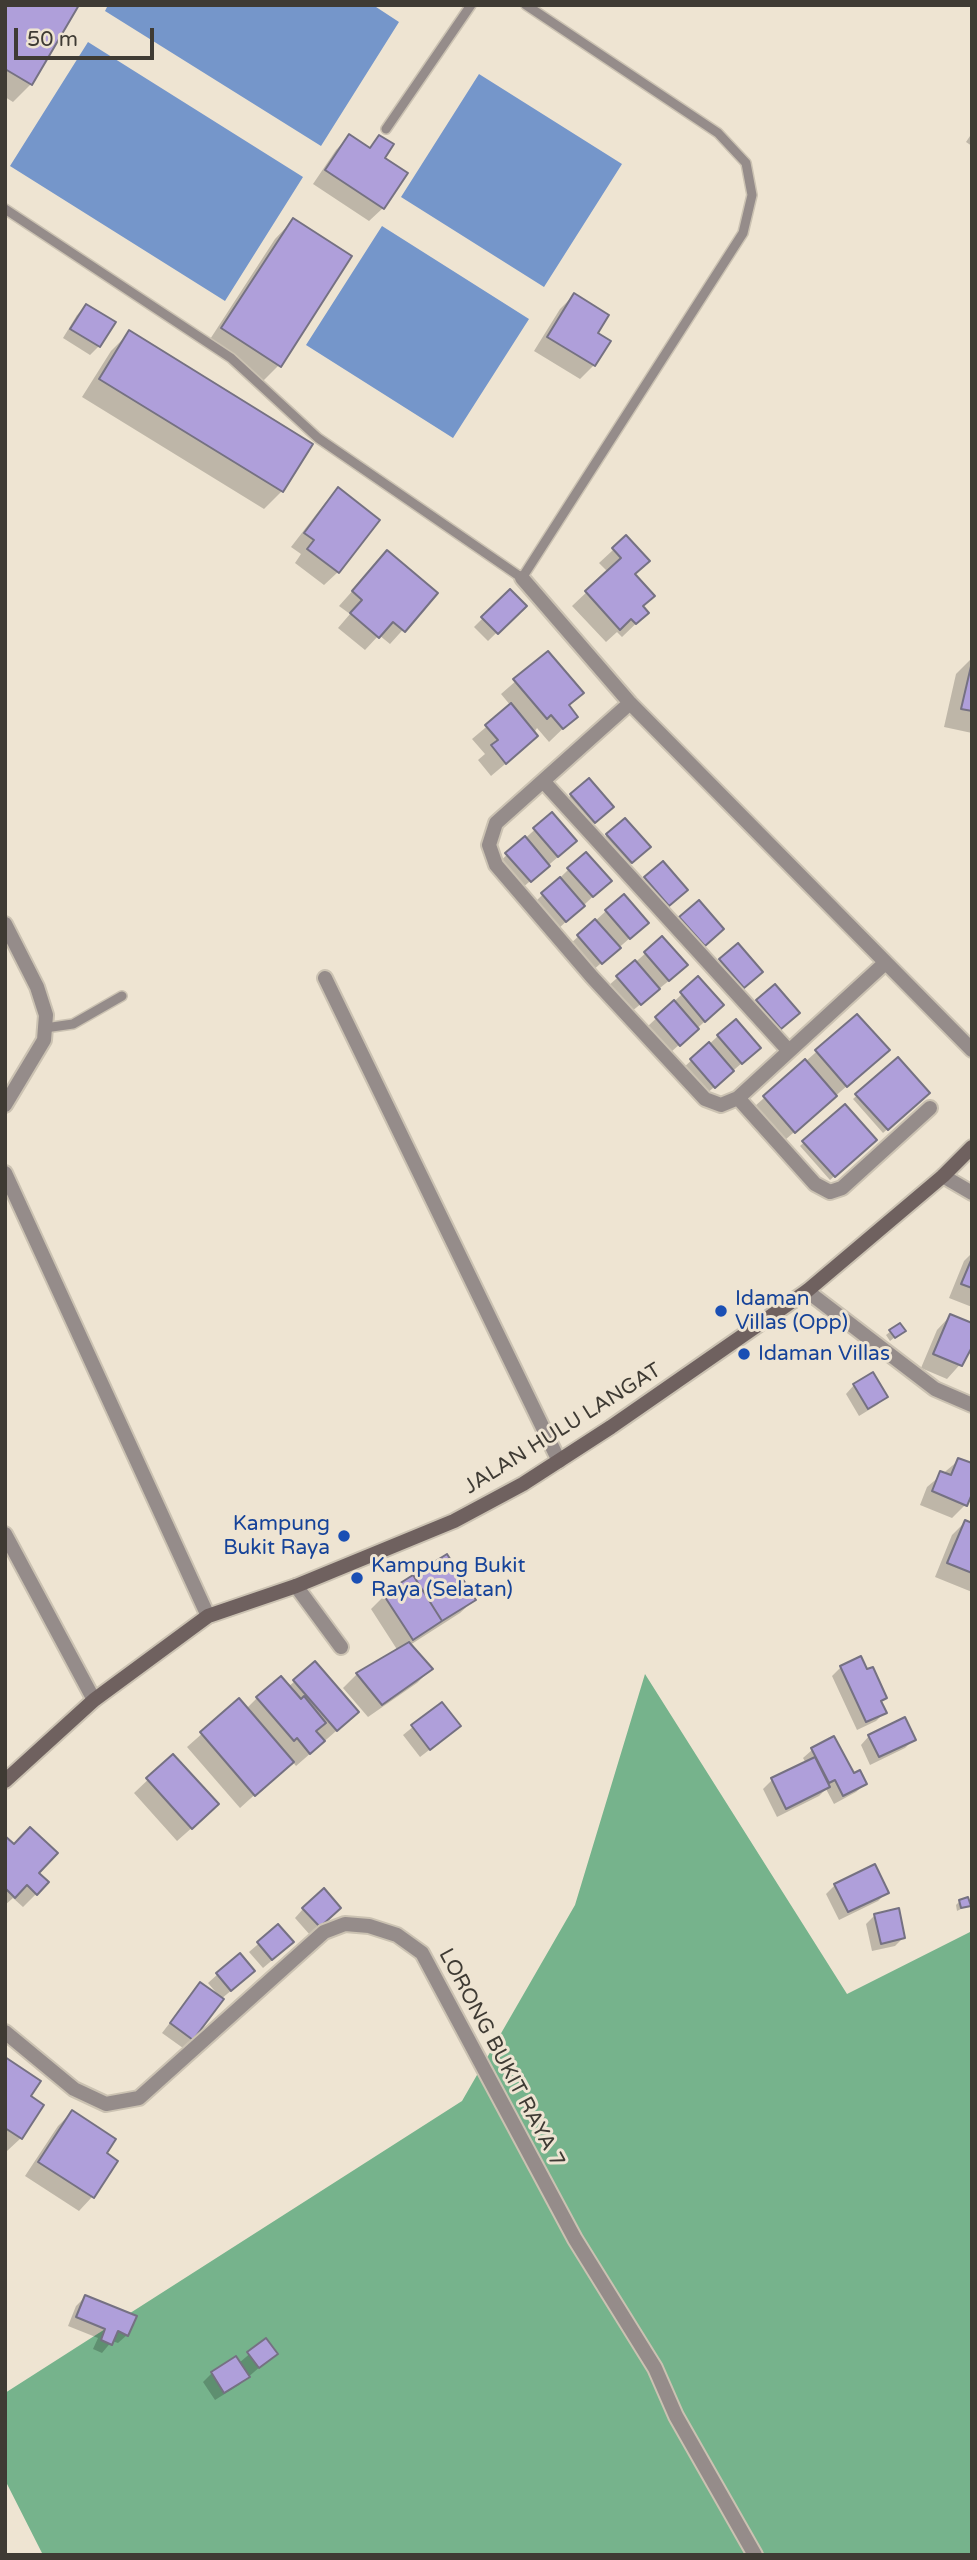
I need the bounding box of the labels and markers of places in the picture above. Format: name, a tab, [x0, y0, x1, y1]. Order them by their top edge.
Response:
place label: Idaman Villas (Opp)	[735, 1286, 848, 1336]
marker: Idaman Villas (Opp)	[713, 1303, 729, 1319]
place label: Idaman Villas	[758, 1341, 890, 1367]
marker: Idaman Villas	[736, 1346, 752, 1362]
place label: Kampung Bukit Raya	[223, 1511, 330, 1561]
marker: Kampung Bukit Raya	[336, 1528, 352, 1544]
place label: Kampung Bukit Raya (Selatan)	[371, 1553, 526, 1603]
marker: Kampung Bukit Raya (Selatan)	[349, 1570, 365, 1586]

